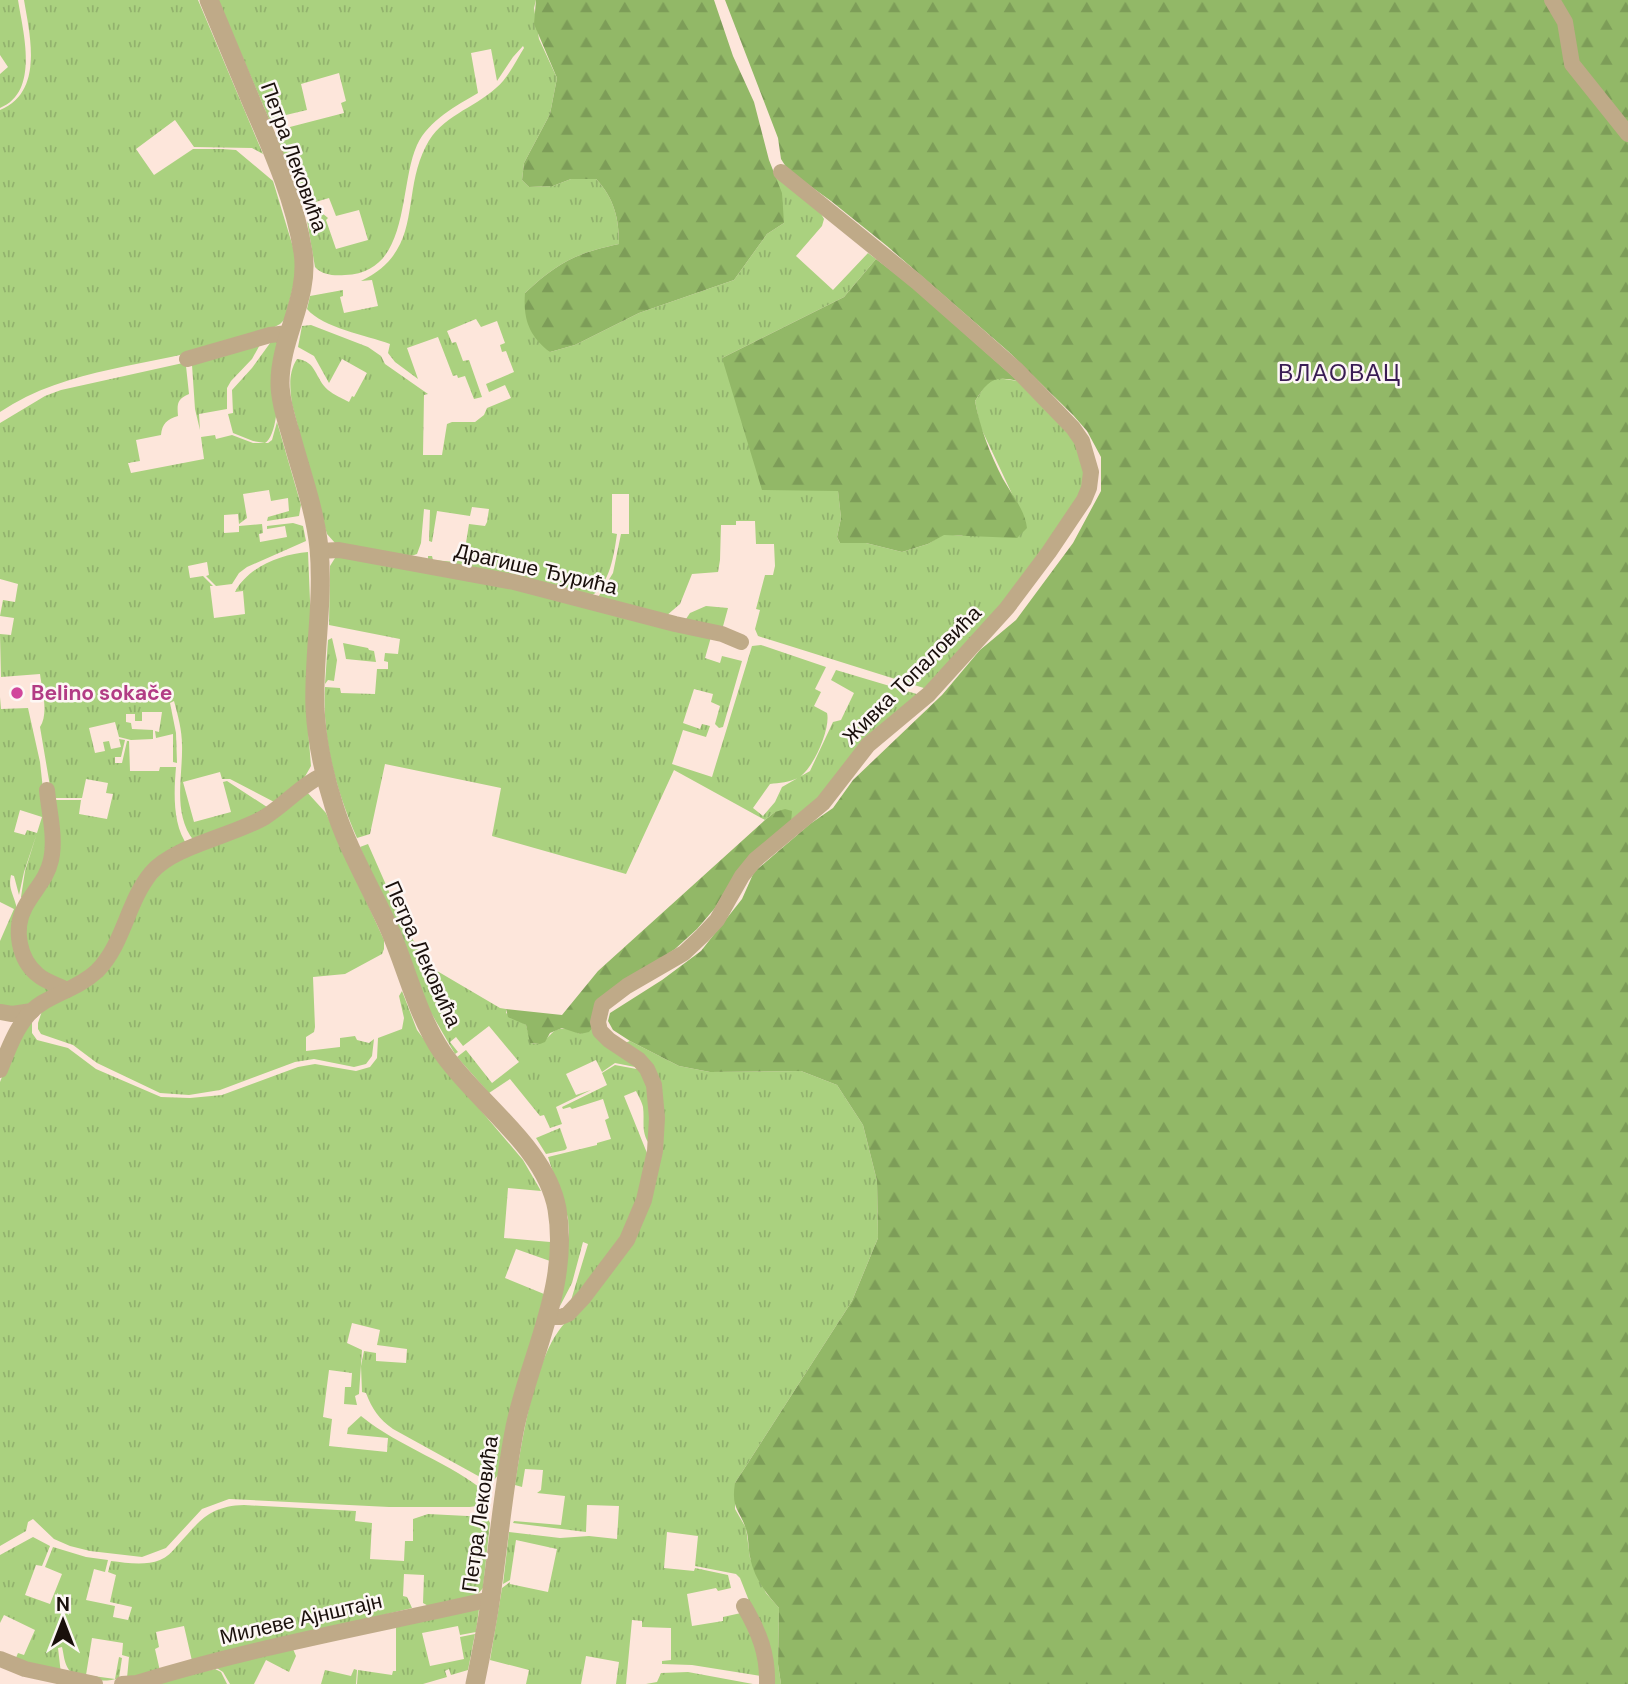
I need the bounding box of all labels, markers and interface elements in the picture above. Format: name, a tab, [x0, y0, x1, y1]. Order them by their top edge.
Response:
street label: Петра Лековића	[254, 78, 334, 236]
district label: ВЛАОВАЦ	[1278, 358, 1402, 388]
street label: Драгише Ђурића	[452, 537, 620, 601]
street label: Живка Топаловића	[837, 599, 988, 750]
place label: Belino sokače	[31, 679, 173, 707]
marker: Belino sokače	[9, 685, 25, 701]
street label: Петра Лековића	[378, 876, 468, 1032]
street label: Петра Лековића	[455, 1434, 505, 1594]
north arrow	[28, 1586, 98, 1656]
street label: Милеве Ајнштајн	[217, 1587, 385, 1651]
text: N	[56, 1592, 70, 1617]

